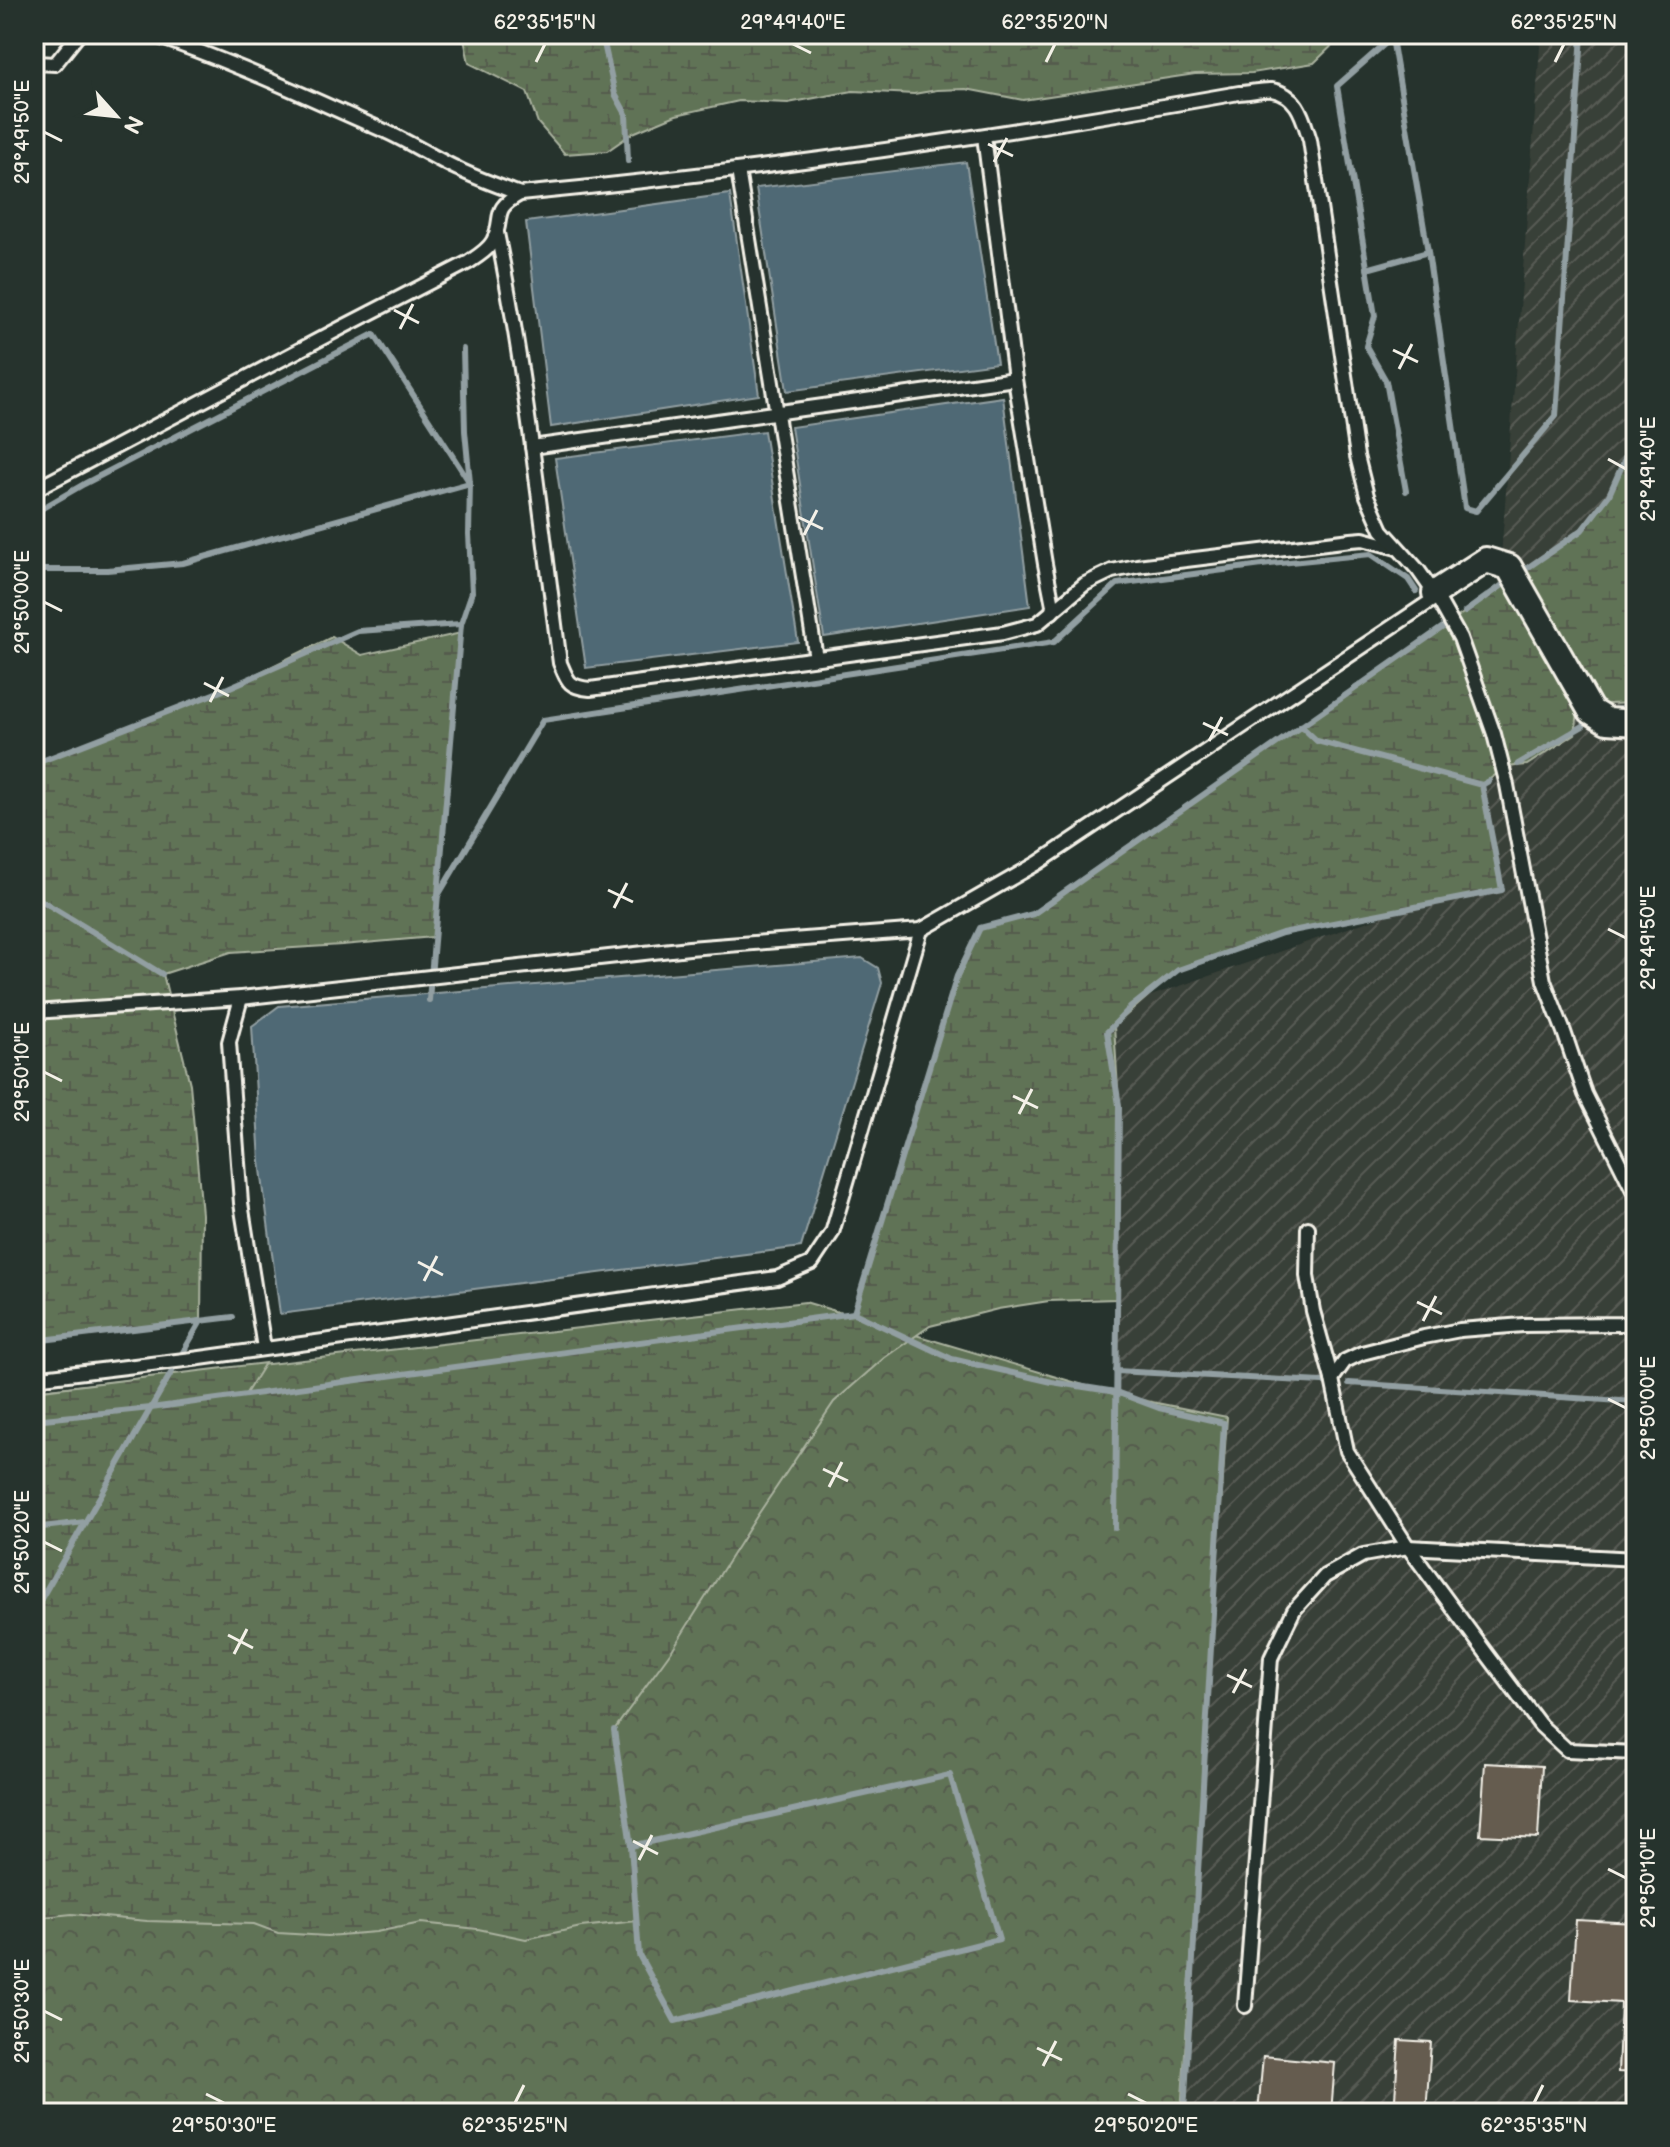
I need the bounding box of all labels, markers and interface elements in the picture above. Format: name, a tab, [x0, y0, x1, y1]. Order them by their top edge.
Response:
text: 62°35'15"N	[494, 11, 596, 35]
text: 29°49'40"E	[740, 11, 846, 35]
text: 62°35'20"N	[1002, 11, 1108, 35]
text: 62°35'25"N	[1511, 11, 1617, 35]
north arrow	[76, 76, 156, 156]
text: 29°49'50"E	[11, 80, 35, 184]
text: N	[117, 111, 148, 138]
text: 29°49'40"E	[1637, 416, 1661, 522]
text: 29°50'00"E	[11, 550, 35, 654]
text: 29°49'50"E	[1637, 886, 1661, 990]
text: 29°50'10"E	[11, 1022, 35, 1122]
text: 29°50'00"E	[1637, 1356, 1661, 1460]
text: 29°50'20"E	[11, 1490, 35, 1594]
text: 29°50'10"E	[1637, 1828, 1661, 1928]
text: 29°50'30"E	[11, 1959, 35, 2063]
text: 29°50'30"E	[172, 2114, 276, 2138]
text: 62°35'25"N	[462, 2114, 568, 2138]
text: 29°50'20"E	[1094, 2114, 1198, 2138]
text: 62°35'35"N	[1480, 2114, 1588, 2138]

